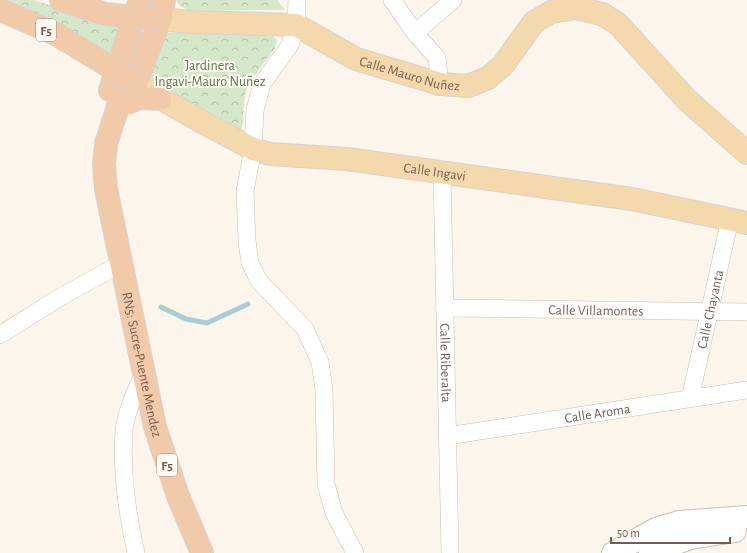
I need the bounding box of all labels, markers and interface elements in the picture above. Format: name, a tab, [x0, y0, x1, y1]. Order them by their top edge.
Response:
road number: F5	[36, 19, 56, 41]
street label: Calle Mauro Nuñez	[358, 54, 461, 93]
park label: Jardinera Ingavi-Mauro Nuñez	[155, 59, 266, 89]
street label: Calle Ingavi	[403, 161, 467, 184]
street label: Calle Chayanta	[695, 268, 727, 350]
street label: RN5: Sucre-Puente Mendez	[119, 291, 164, 439]
street label: Calle Villamontes	[548, 303, 644, 319]
street label: Calle Riberalta	[437, 323, 453, 403]
street label: Calle Aroma	[564, 402, 632, 426]
road number: F5	[157, 454, 177, 476]
scale bar	[611, 519, 730, 545]
text: 50 m	[617, 527, 640, 539]

